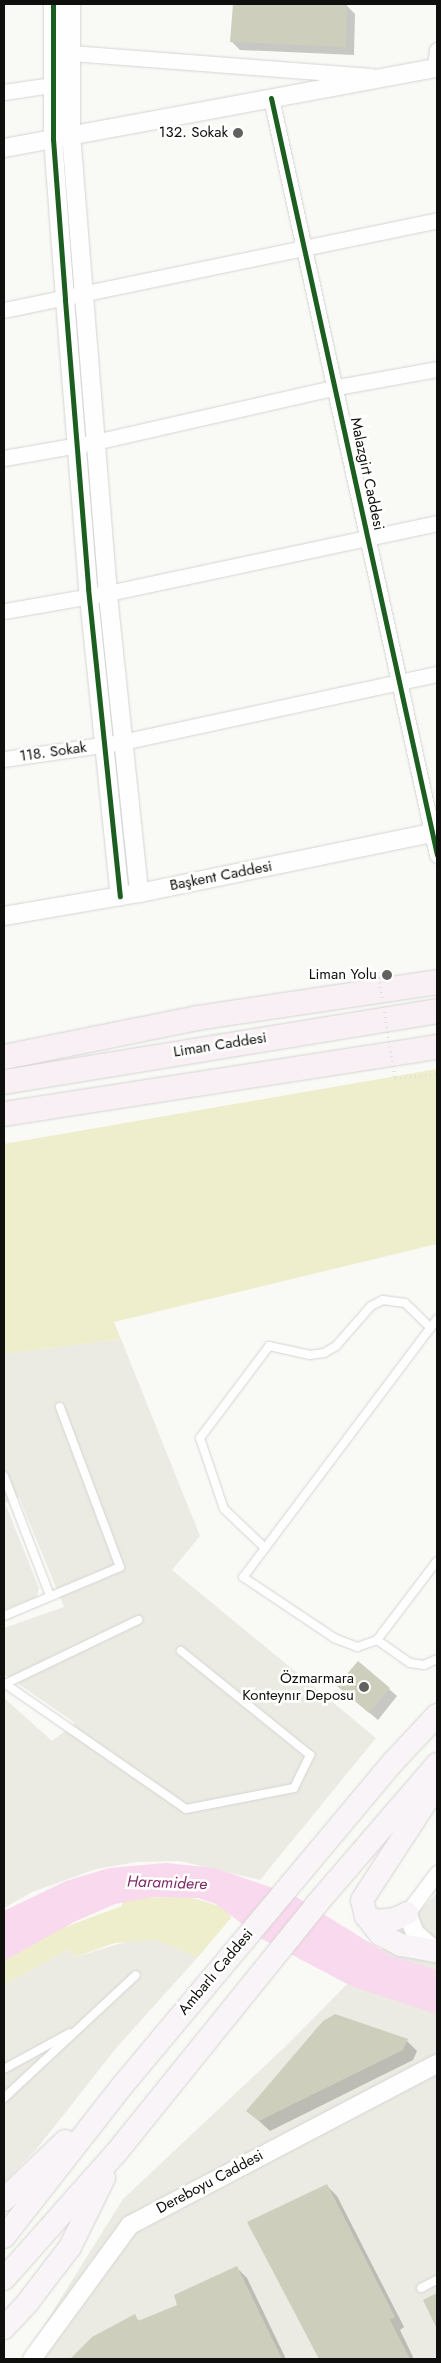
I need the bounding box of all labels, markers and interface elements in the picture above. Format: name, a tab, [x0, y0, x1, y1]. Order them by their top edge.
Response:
place label: 132. Sokak	[159, 124, 228, 142]
marker: 132. Sokak	[232, 127, 244, 139]
street label: Malazgirt Caddesi	[346, 416, 388, 532]
street label: 118. Sokak	[18, 738, 88, 766]
street label: Başkent Caddesi	[168, 857, 274, 895]
place label: Liman Yolu	[309, 966, 377, 984]
marker: Liman Yolu	[381, 969, 393, 981]
street label: Liman Caddesi	[172, 1029, 268, 1061]
place label: Özmarmara Konteynır Deposu	[242, 1669, 354, 1704]
marker: Özmarmara Konteynır Deposu	[358, 1681, 370, 1693]
water label: Haramidere	[127, 1872, 207, 1894]
street label: Ambarlı Caddesi	[175, 1925, 257, 2019]
street label: Dereboyu Caddesi	[154, 2146, 266, 2218]

